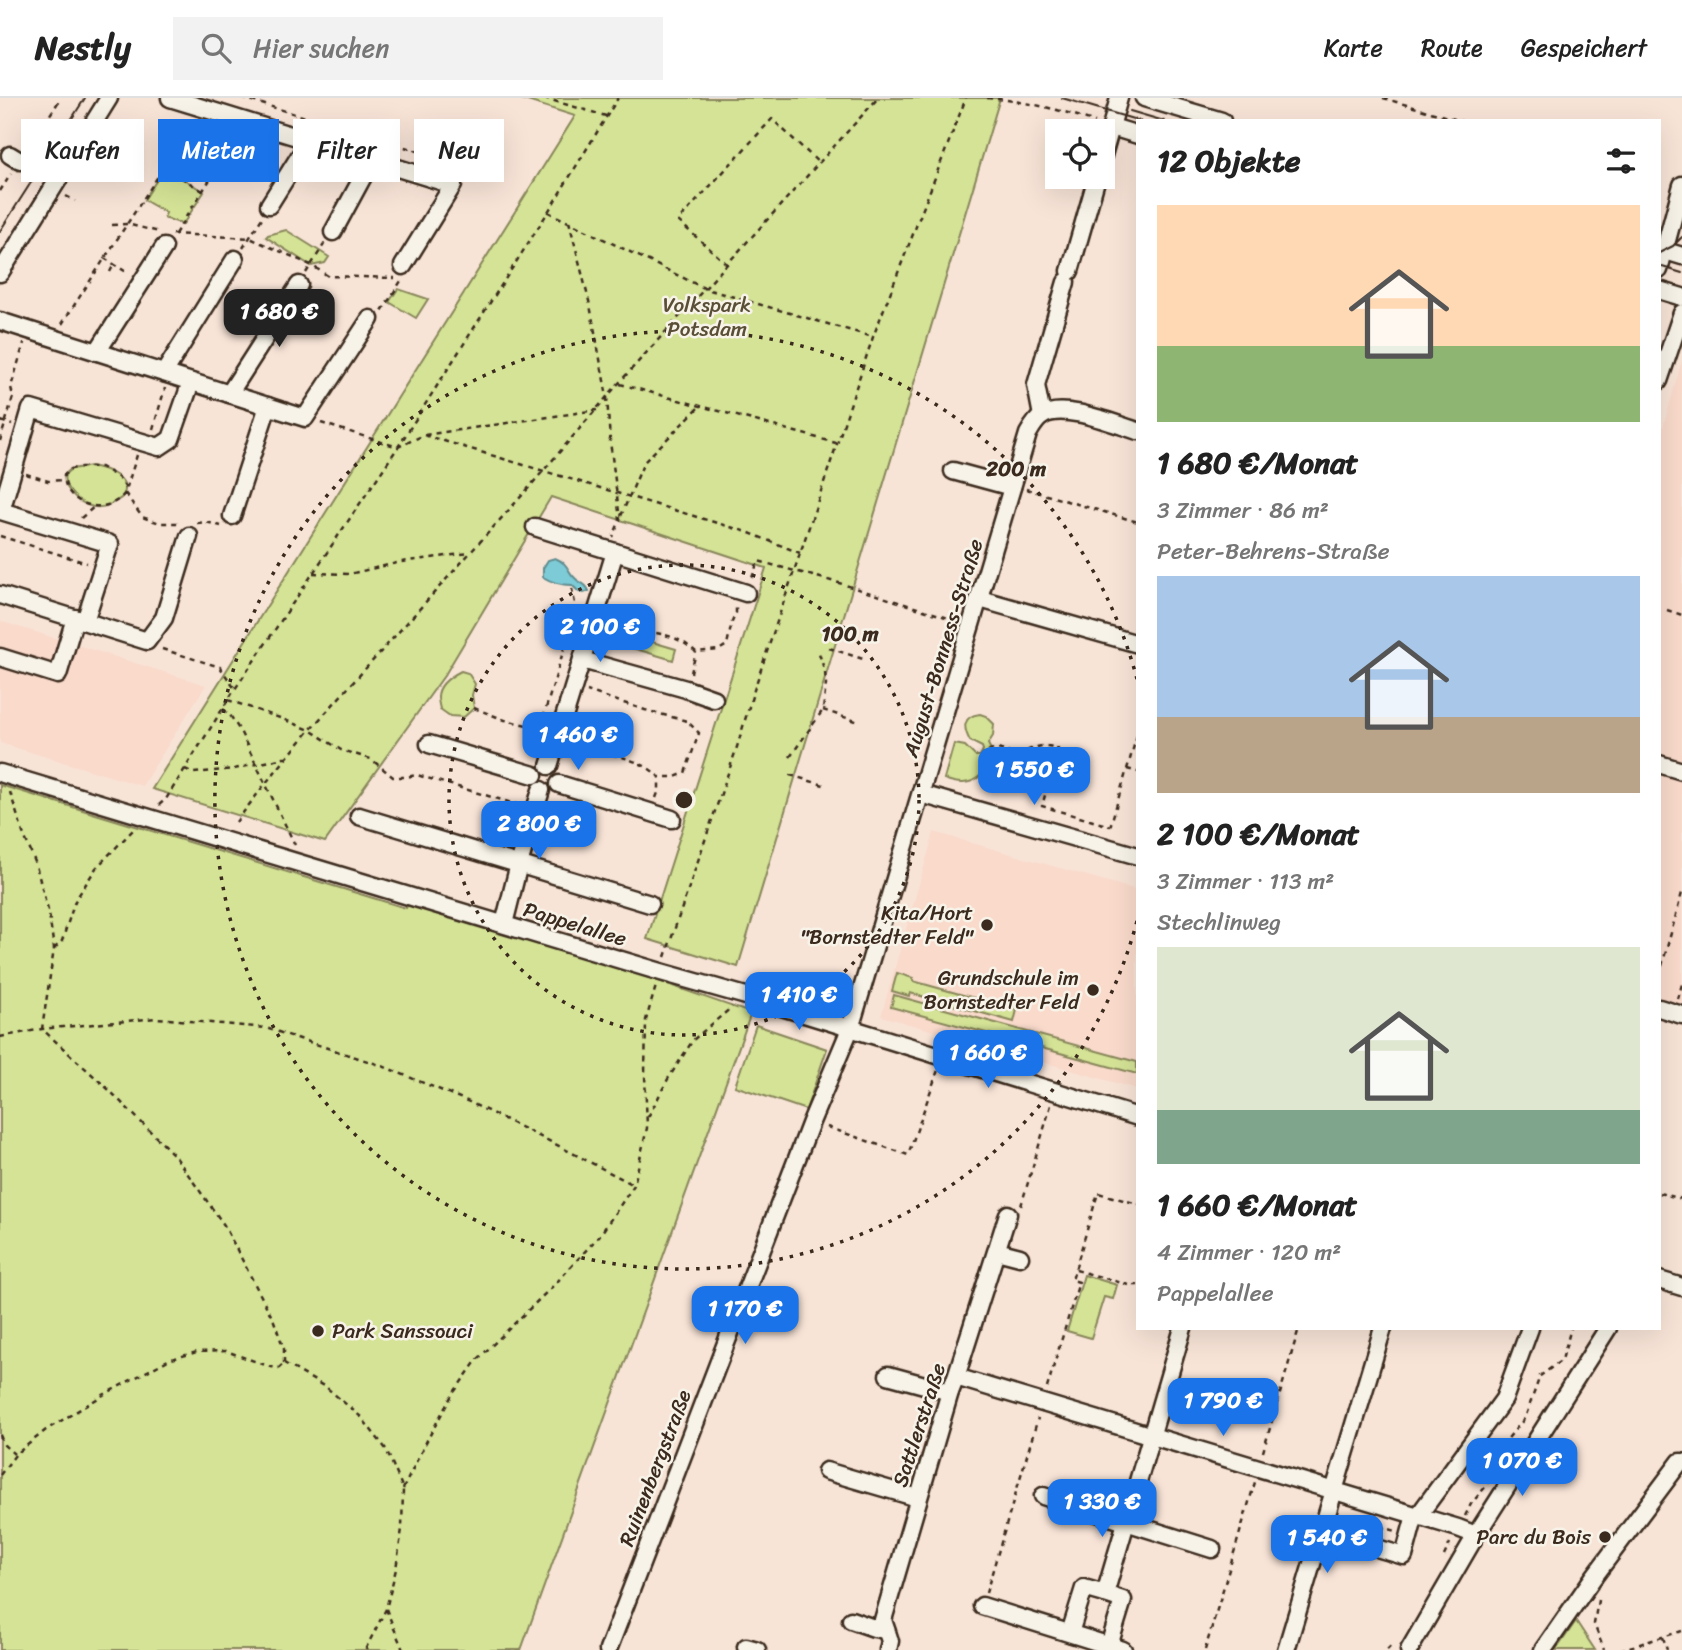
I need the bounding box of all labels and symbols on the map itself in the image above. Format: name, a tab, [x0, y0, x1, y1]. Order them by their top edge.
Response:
park label: Volkspark Potsdam	[663, 286, 751, 348]
pin: 1 680 €	[214, 289, 344, 349]
text: 200 m	[985, 450, 1047, 488]
street label: August-Bonness-Straße	[891, 534, 994, 763]
pin: 2 100 €	[535, 604, 665, 664]
text: 100 m	[821, 615, 879, 653]
pin: 1 460 €	[513, 712, 643, 772]
pin: 1 550 €	[969, 748, 1099, 807]
centre of rings	[672, 788, 696, 812]
pin: 2 800 €	[474, 802, 604, 861]
street label: Pappelallee	[519, 890, 632, 958]
place label: Kita/Hort "Bornstedter Feld"	[800, 894, 974, 956]
marker: Kita/Hort "Bornstedter Feld"	[979, 917, 995, 933]
place label: Grundschule im Bornstedter Feld	[924, 959, 1081, 1021]
pin: 1 410 €	[734, 972, 864, 1032]
marker: Grundschule im Bornstedter Feld	[1085, 982, 1101, 998]
pin: 1 660 €	[923, 1030, 1053, 1090]
pin: 1 170 €	[680, 1286, 810, 1346]
place label: Park Sanssouci	[332, 1312, 474, 1350]
marker: Park Sanssouci	[310, 1323, 326, 1339]
street label: Sattlerstraße	[881, 1358, 957, 1492]
pin: 1 790 €	[1158, 1378, 1288, 1438]
street label: Ruinenbergstraße	[608, 1384, 702, 1552]
pin: 1 070 €	[1457, 1438, 1587, 1498]
pin: 1 330 €	[1037, 1480, 1167, 1539]
pin: 1 540 €	[1262, 1516, 1392, 1575]
place label: Parc du Bois	[1476, 1518, 1591, 1556]
marker: Parc du Bois	[1597, 1529, 1613, 1545]

